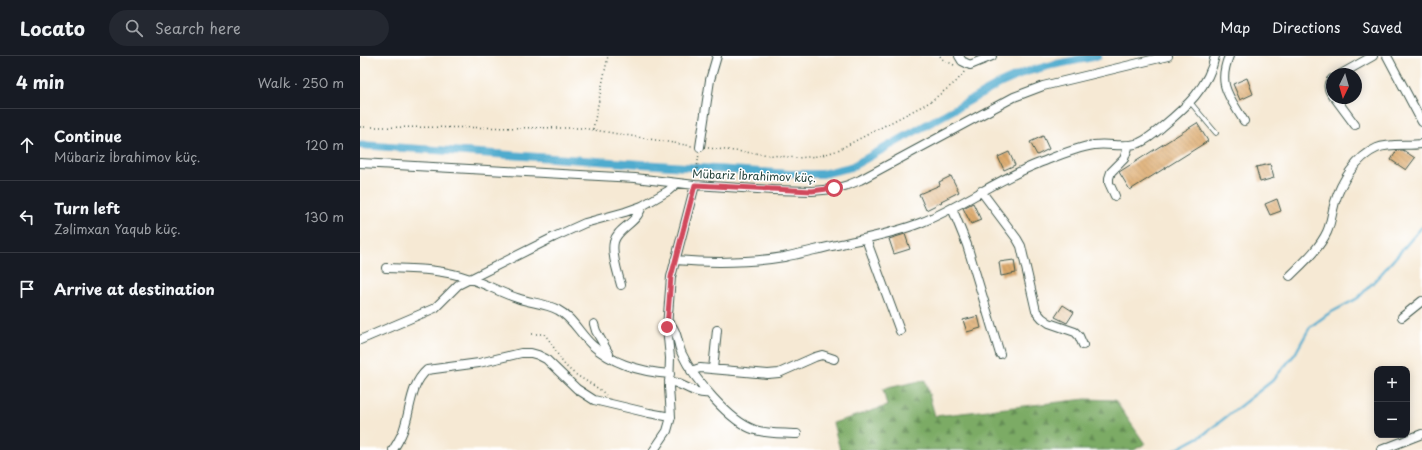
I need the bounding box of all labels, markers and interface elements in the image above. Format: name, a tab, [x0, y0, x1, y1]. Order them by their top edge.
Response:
search box	[109, 10, 389, 46]
text: Locato	[20, 14, 85, 42]
text: Search here	[155, 16, 241, 39]
icon: search	[123, 17, 145, 39]
text: Map	[1220, 17, 1250, 38]
text: Directions	[1272, 17, 1340, 38]
text: Saved	[1362, 17, 1402, 38]
north arrow	[1326, 68, 1362, 104]
text: 4 min	[16, 69, 64, 95]
text: Walk · 250 m	[258, 73, 344, 92]
text: Continue	[54, 124, 122, 147]
icon: ahead	[16, 134, 38, 156]
text: 120 m	[305, 135, 344, 154]
text: Mübariz İbrahimov küç.	[54, 147, 201, 166]
street label: Mübariz İbrahimov küç.	[692, 165, 816, 186]
route start	[825, 179, 843, 197]
text: Turn left	[54, 196, 120, 219]
icon: left	[16, 206, 38, 228]
text: 130 m	[305, 207, 344, 226]
text: Zəlimxan Yaqub küç.	[54, 219, 181, 238]
text: Arrive at destination	[54, 277, 215, 300]
icon: arrive	[16, 278, 38, 300]
route end	[658, 318, 676, 336]
map controls	[1374, 366, 1410, 438]
button: +	[1374, 366, 1410, 402]
button: −	[1374, 402, 1410, 438]

